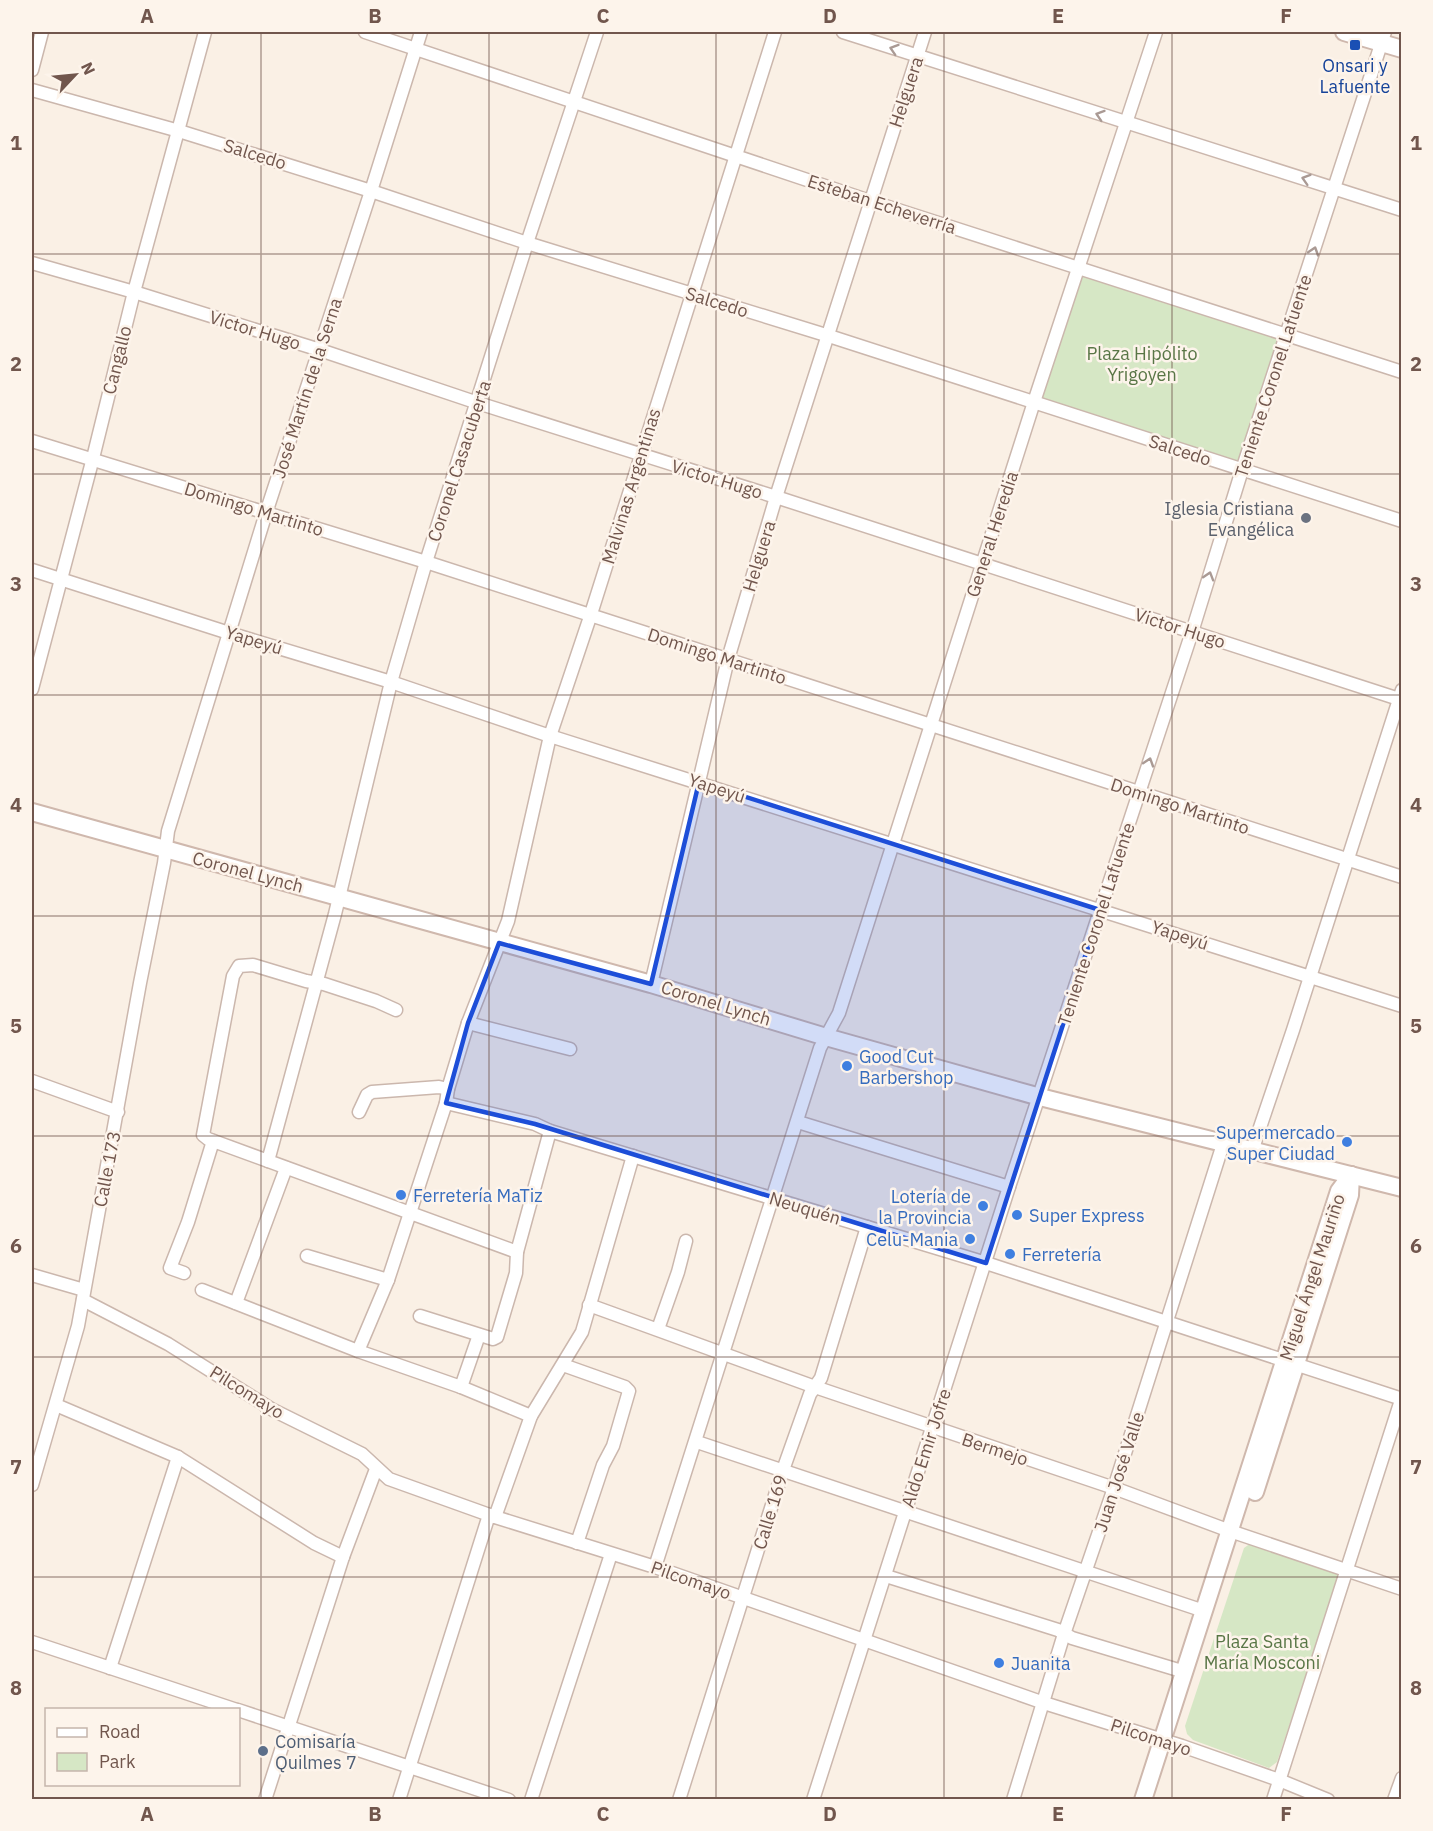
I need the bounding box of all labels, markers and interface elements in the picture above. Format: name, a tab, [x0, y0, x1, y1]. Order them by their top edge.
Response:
text: A	[140, 2, 154, 29]
text: B	[368, 2, 382, 29]
text: C	[596, 2, 610, 29]
text: D	[823, 2, 837, 29]
text: E	[1052, 2, 1064, 29]
text: F	[1280, 2, 1292, 29]
marker: Onsari y Lafuente	[1348, 38, 1362, 52]
one-way arrow	[889, 43, 900, 56]
north arrow	[45, 45, 105, 105]
street label: Helguera	[884, 53, 928, 130]
place label: Onsari y Lafuente	[1320, 54, 1391, 98]
text: N	[77, 59, 100, 78]
one-way arrow	[1095, 109, 1106, 122]
text: 1	[10, 129, 22, 156]
text: 1	[1410, 129, 1422, 156]
street label: Salcedo	[221, 134, 289, 174]
street label: Esteban Echeverría	[805, 169, 960, 239]
one-way arrow	[1301, 174, 1312, 186]
one-way arrow	[1306, 246, 1319, 257]
street label: Teniente Coronel Lafuente	[1229, 271, 1317, 480]
street label: Salcedo	[683, 282, 751, 322]
street label: José Martín de la Serna	[267, 294, 347, 481]
street label: Victor Hugo	[207, 305, 303, 355]
street label: Cangallo	[97, 323, 137, 397]
park label: Plaza Hipólito Yrigoyen	[1086, 342, 1198, 386]
text: 2	[10, 350, 22, 377]
text: 2	[1410, 350, 1422, 377]
street label: Coronel Casacuberta	[422, 377, 496, 545]
street label: Malvinas Argentinas	[596, 405, 666, 567]
street label: Salcedo	[1146, 429, 1214, 471]
street label: Victor Hugo	[669, 454, 765, 504]
street label: General Heredia	[961, 468, 1023, 600]
street label: Domingo Martinto	[181, 477, 327, 541]
place label: Iglesia Cristiana Evangélica	[1164, 497, 1294, 541]
marker: Iglesia Cristiana Evangélica	[1299, 511, 1313, 525]
street label: Helguera	[737, 517, 781, 594]
text: 3	[10, 570, 22, 597]
text: 3	[1410, 570, 1422, 597]
one-way arrow	[1202, 571, 1214, 582]
street label: Victor Hugo	[1132, 603, 1228, 653]
street label: Yapeyú	[223, 620, 285, 660]
street label: Domingo Martinto	[645, 623, 789, 689]
one-way arrow	[1142, 757, 1155, 768]
street label: Yapeyú	[685, 768, 749, 808]
street label: Domingo Martinto	[1108, 773, 1252, 839]
text: 4	[10, 791, 22, 818]
text: 4	[1410, 791, 1422, 818]
street label: Teniente Coronel Lafuente	[1052, 819, 1140, 1028]
street label: Coronel Lynch	[190, 846, 306, 898]
street label: Yapeyú	[1148, 915, 1212, 955]
street label: Coronel Lynch	[658, 975, 774, 1031]
text: 5	[10, 1012, 22, 1039]
text: 5	[1410, 1012, 1422, 1039]
place label: Good Cut Barbershop	[859, 1045, 953, 1089]
marker: Good Cut Barbershop	[840, 1059, 854, 1073]
place label: Supermercado Super Ciudad	[1216, 1121, 1335, 1165]
street label: Calle 173	[88, 1129, 126, 1209]
marker: Supermercado Super Ciudad	[1340, 1135, 1354, 1149]
place label: Ferretería MaTiz	[413, 1184, 543, 1207]
place label: Lotería de la Provincia	[878, 1185, 971, 1229]
street label: Neuquén	[766, 1186, 844, 1230]
marker: Ferretería MaTiz	[394, 1188, 408, 1202]
street label: Miguel Ángel Mauriño	[1274, 1191, 1350, 1363]
marker: Lotería de la Provincia	[976, 1199, 990, 1213]
place label: Super Express	[1029, 1204, 1145, 1227]
marker: Super Express	[1010, 1208, 1024, 1222]
place label: Celu-Mania	[866, 1228, 958, 1251]
text: 6	[10, 1232, 22, 1259]
marker: Celu-Mania	[963, 1232, 977, 1246]
text: 6	[1410, 1232, 1422, 1259]
place label: Ferretería	[1022, 1243, 1102, 1266]
marker: Ferretería	[1003, 1247, 1017, 1261]
street label: Pilcomayo	[205, 1360, 289, 1424]
street label: Aldo Emir Jofre	[896, 1385, 956, 1511]
street label: Juan José Valle	[1089, 1409, 1149, 1535]
street label: Bermejo	[959, 1427, 1031, 1471]
text: 7	[10, 1453, 22, 1480]
text: 7	[1410, 1453, 1422, 1480]
street label: Calle 169	[748, 1472, 792, 1552]
street label: Pilcomayo	[648, 1556, 734, 1604]
park label: Plaza Santa María Mosconi	[1204, 1630, 1320, 1674]
place label: Juanita	[1011, 1652, 1071, 1675]
marker: Juanita	[992, 1656, 1006, 1670]
text: 8	[10, 1674, 22, 1701]
text: 8	[1410, 1674, 1422, 1701]
legend	[45, 1708, 240, 1786]
street label: Pilcomayo	[1108, 1713, 1194, 1761]
text: Road	[99, 1720, 140, 1743]
place label: Comisaría Quilmes 7	[275, 1730, 357, 1774]
marker: Comisaría Quilmes 7	[256, 1744, 270, 1758]
text: Park	[99, 1750, 136, 1773]
text: A	[140, 1800, 154, 1827]
text: B	[368, 1800, 382, 1827]
text: C	[596, 1800, 610, 1827]
text: D	[823, 1800, 837, 1827]
text: E	[1052, 1800, 1064, 1827]
text: F	[1280, 1800, 1292, 1827]

